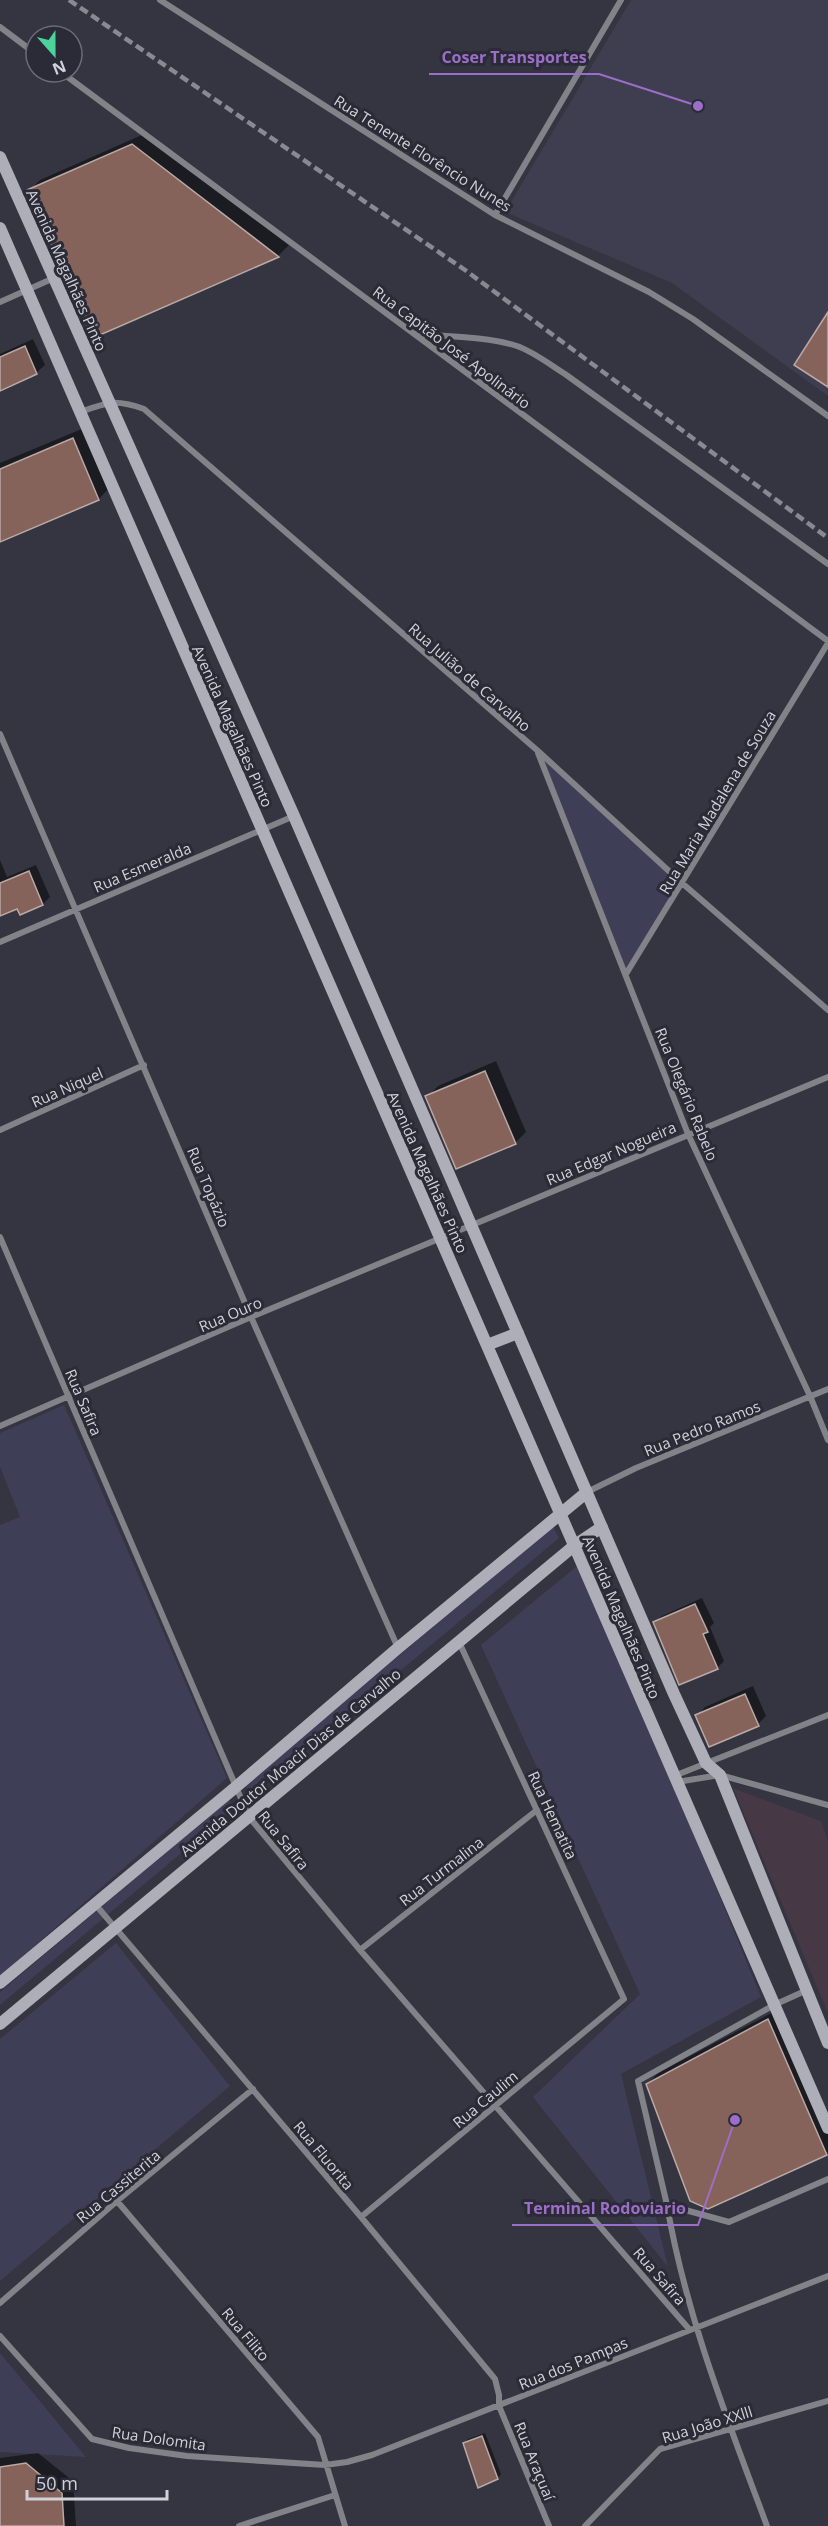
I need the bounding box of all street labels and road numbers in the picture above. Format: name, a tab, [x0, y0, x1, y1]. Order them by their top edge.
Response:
street label: Rua Tenente Florêncio Nunes	[331, 90, 515, 216]
street label: Avenida Magalhães Pinto	[22, 186, 112, 354]
street label: Rua Capitão José Apolinário	[369, 281, 535, 413]
street label: Rua Julião de Carvalho	[405, 618, 535, 736]
street label: Avenida Magalhães Pinto	[188, 642, 278, 810]
street label: Rua Maria Madalena de Souza	[654, 706, 780, 898]
street label: Rua Esmeralda	[90, 837, 194, 897]
street label: Rua Olegário Rabelo	[651, 1024, 723, 1164]
street label: Rua Niquel	[28, 1062, 106, 1112]
street label: Avenida Magalhães Pinto	[383, 1088, 473, 1256]
street label: Rua Edgar Nogueira	[543, 1117, 679, 1189]
street label: Rua Topázio	[183, 1144, 235, 1230]
street label: Rua Ouro	[195, 1292, 265, 1336]
street label: Rua Safira	[61, 1366, 107, 1438]
street label: Rua Pedro Ramos	[641, 1395, 763, 1461]
street label: Avenida Magalhães Pinto	[579, 1532, 665, 1702]
street label: Avenida Doutor Moacir Dias de Carvalho	[175, 1664, 405, 1860]
street label: Rua Hematita	[524, 1768, 582, 1862]
street label: Rua Safira	[254, 1806, 314, 1874]
street label: Rua Turmalina	[395, 1832, 487, 1910]
street label: Rua Caulim	[448, 2066, 522, 2132]
street label: Rua Fluorita	[289, 2116, 359, 2194]
street label: Rua Cassiterita	[72, 2145, 164, 2227]
street label: Rua Safira	[629, 2243, 691, 2309]
street label: Rua Filito	[218, 2303, 274, 2365]
street label: Rua dos Pampas	[516, 2332, 630, 2394]
street label: Rua João XXlll	[659, 2401, 755, 2447]
street label: Rua Araçuaí	[510, 2419, 560, 2504]
street label: Rua Dolomita	[111, 2422, 207, 2454]

